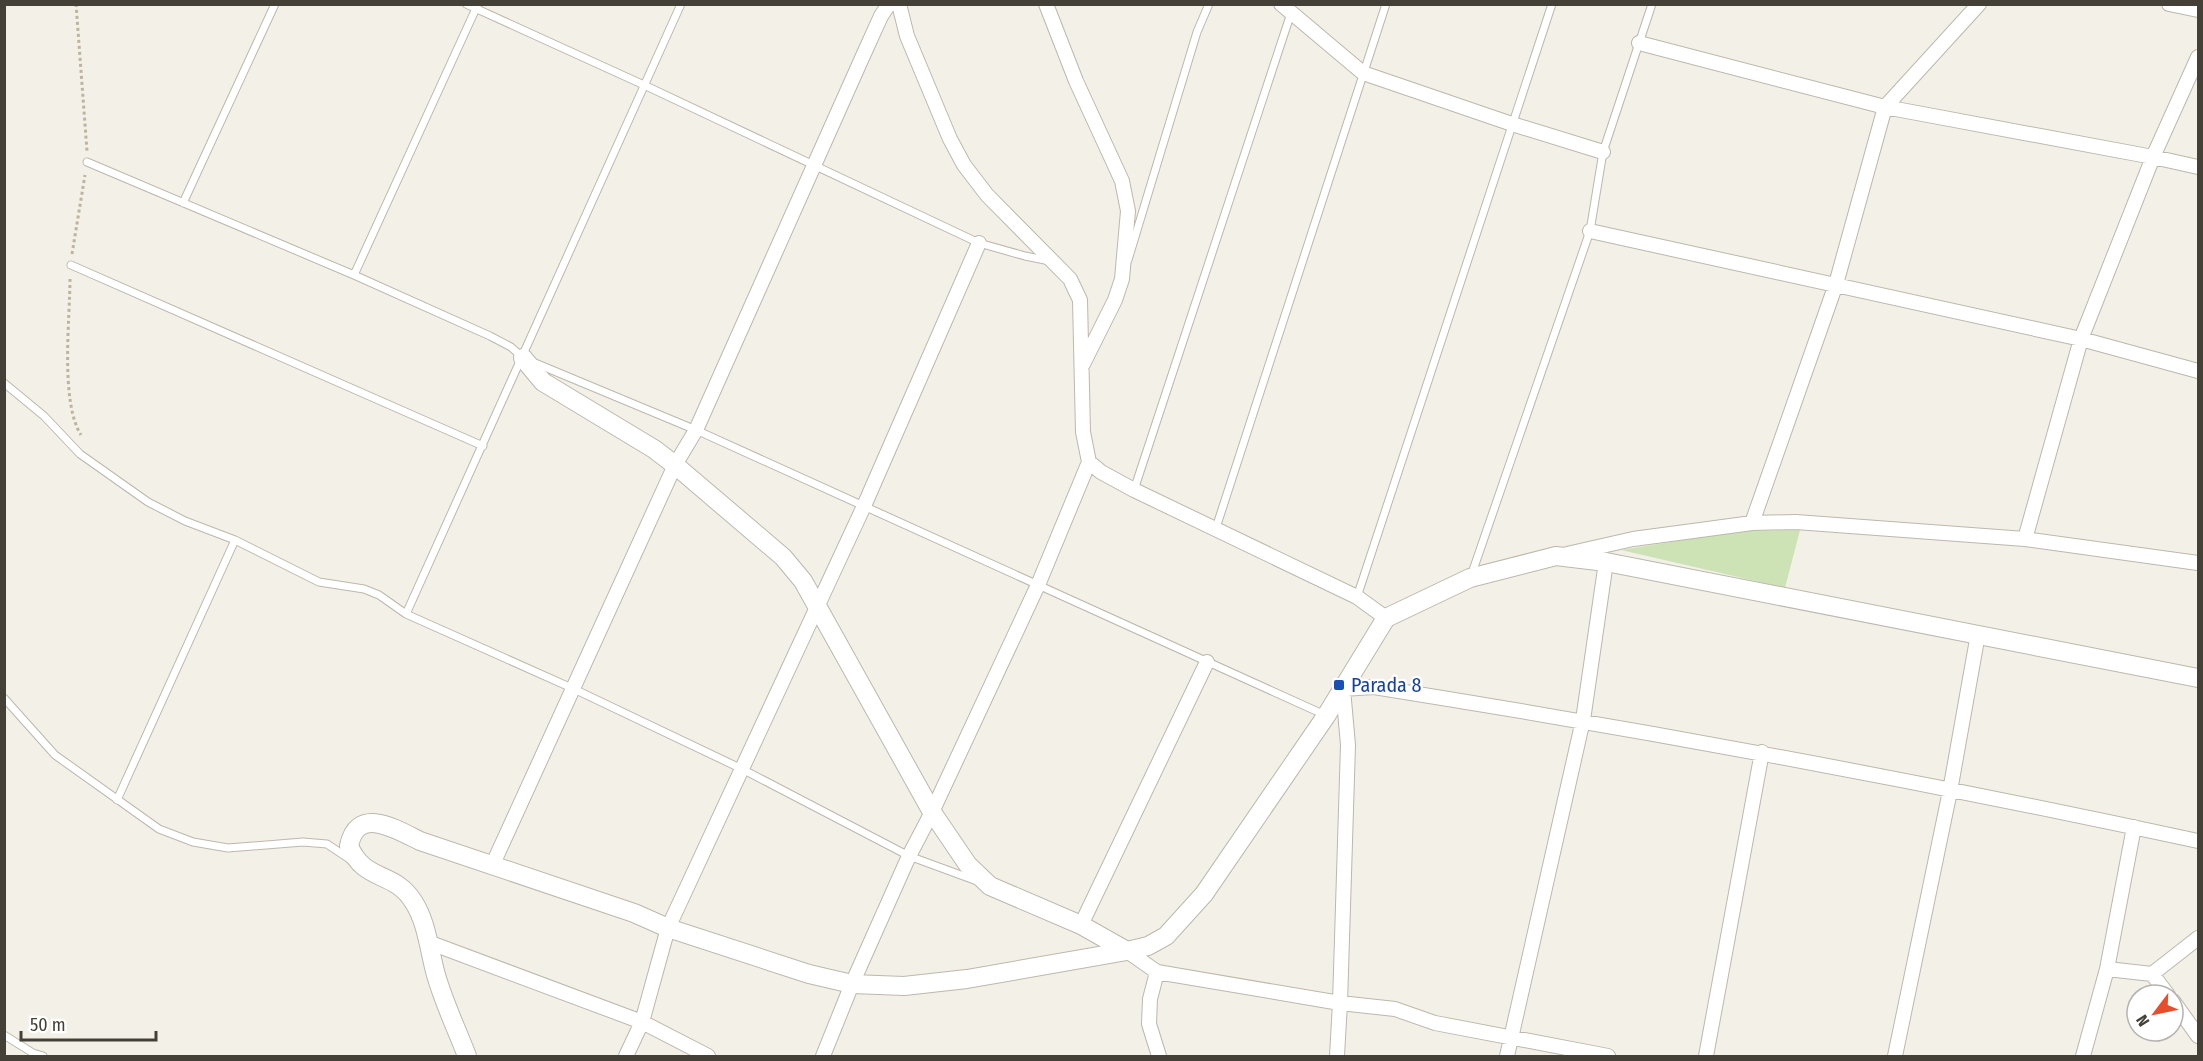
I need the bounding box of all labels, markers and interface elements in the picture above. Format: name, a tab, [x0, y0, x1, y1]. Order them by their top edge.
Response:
place label: Parada 8	[1351, 673, 1422, 697]
marker: Parada 8	[1332, 678, 1346, 692]
north arrow	[2125, 983, 2185, 1043]
scale bar	[21, 1004, 156, 1042]
text: N	[2132, 1012, 2153, 1030]
text: 50 m	[30, 1014, 66, 1036]

